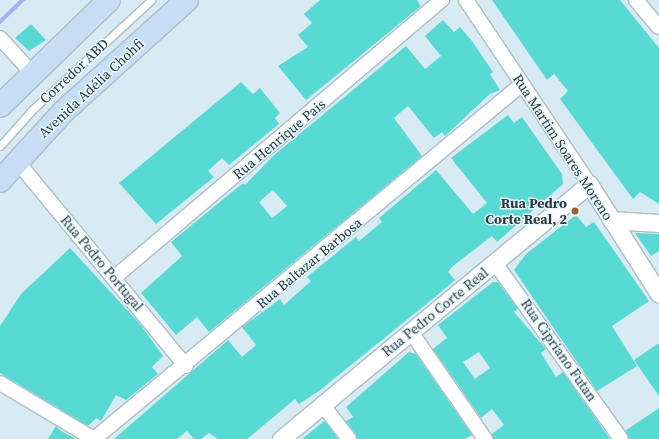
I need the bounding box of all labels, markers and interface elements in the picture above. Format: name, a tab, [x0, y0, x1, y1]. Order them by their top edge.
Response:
street label: Avenida Adélia Chohfi	[35, 35, 147, 141]
street label: Corredor ABD	[36, 35, 112, 107]
street label: Rua Martim Soares Moreno	[509, 71, 617, 223]
street label: Rua Henrique Pais	[229, 95, 329, 183]
place label: Rua Pedro Corte Real, 2	[485, 195, 567, 228]
marker: Rua Pedro Corte Real, 2	[570, 206, 580, 216]
street label: Rua Pedro Portugal	[57, 212, 147, 314]
street label: Rua Baltazar Barbosa	[253, 214, 365, 312]
street label: Rua Pedro Corte Real	[378, 264, 492, 360]
street label: Rua Cipriano Futan	[517, 296, 601, 404]

